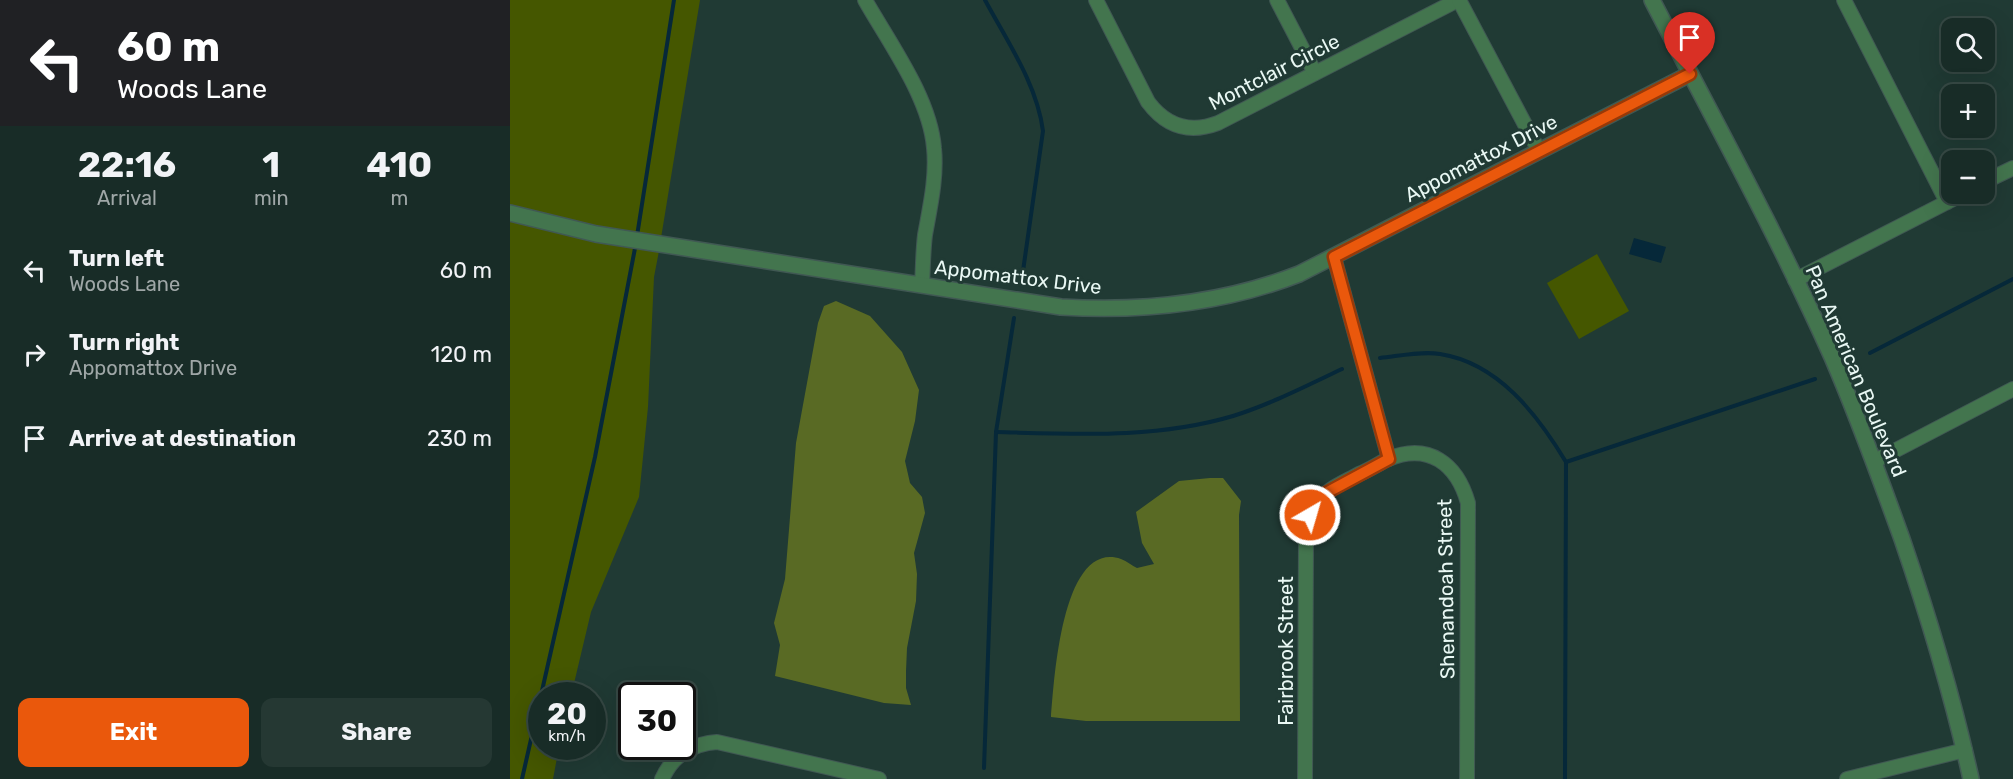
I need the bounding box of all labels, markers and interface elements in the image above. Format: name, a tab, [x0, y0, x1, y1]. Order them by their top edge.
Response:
pin	[1664, 12, 1715, 74]
map controls	[1941, 18, 1995, 204]
button: search	[1941, 18, 1995, 72]
icon: arrive	[1673, 21, 1706, 54]
text: 60 m	[117, 22, 220, 72]
icon: left	[18, 24, 96, 102]
street label: Montclair Circle	[1205, 29, 1343, 115]
text: Woods Lane	[117, 73, 267, 105]
button: +	[1941, 84, 1995, 138]
street label: Appomattox Drive	[1401, 109, 1561, 207]
text: 22:16	[78, 143, 176, 186]
text: 1	[262, 143, 280, 186]
text: 410	[366, 143, 432, 186]
button: −	[1941, 150, 1995, 204]
text: Arrival	[97, 186, 157, 210]
text: min	[254, 186, 289, 210]
text: m	[390, 186, 408, 210]
text: Turn left	[69, 245, 164, 272]
icon: left	[18, 254, 51, 287]
street label: Appomattox Drive	[933, 255, 1103, 299]
text: 60 m	[440, 257, 492, 284]
street label: Pan American Boulevard	[1800, 262, 1912, 480]
text: Woods Lane	[69, 272, 180, 296]
text: Turn right	[69, 329, 179, 356]
icon: right	[18, 338, 51, 371]
text: 120 m	[431, 341, 492, 368]
text: Appomattox Drive	[69, 356, 237, 380]
icon: arrive	[18, 422, 51, 455]
text: Arrive at destination	[69, 425, 296, 452]
text: 230 m	[427, 425, 492, 452]
position arrow	[1278, 483, 1342, 547]
street label: Shenandoah Street	[1432, 498, 1460, 679]
street label: Fairbrook Street	[1274, 576, 1298, 726]
speed limit sign: 30	[618, 682, 696, 760]
text: 20	[547, 696, 587, 732]
button: Exit	[18, 698, 249, 767]
button: Share	[261, 698, 492, 767]
text: km/h	[548, 727, 586, 745]

